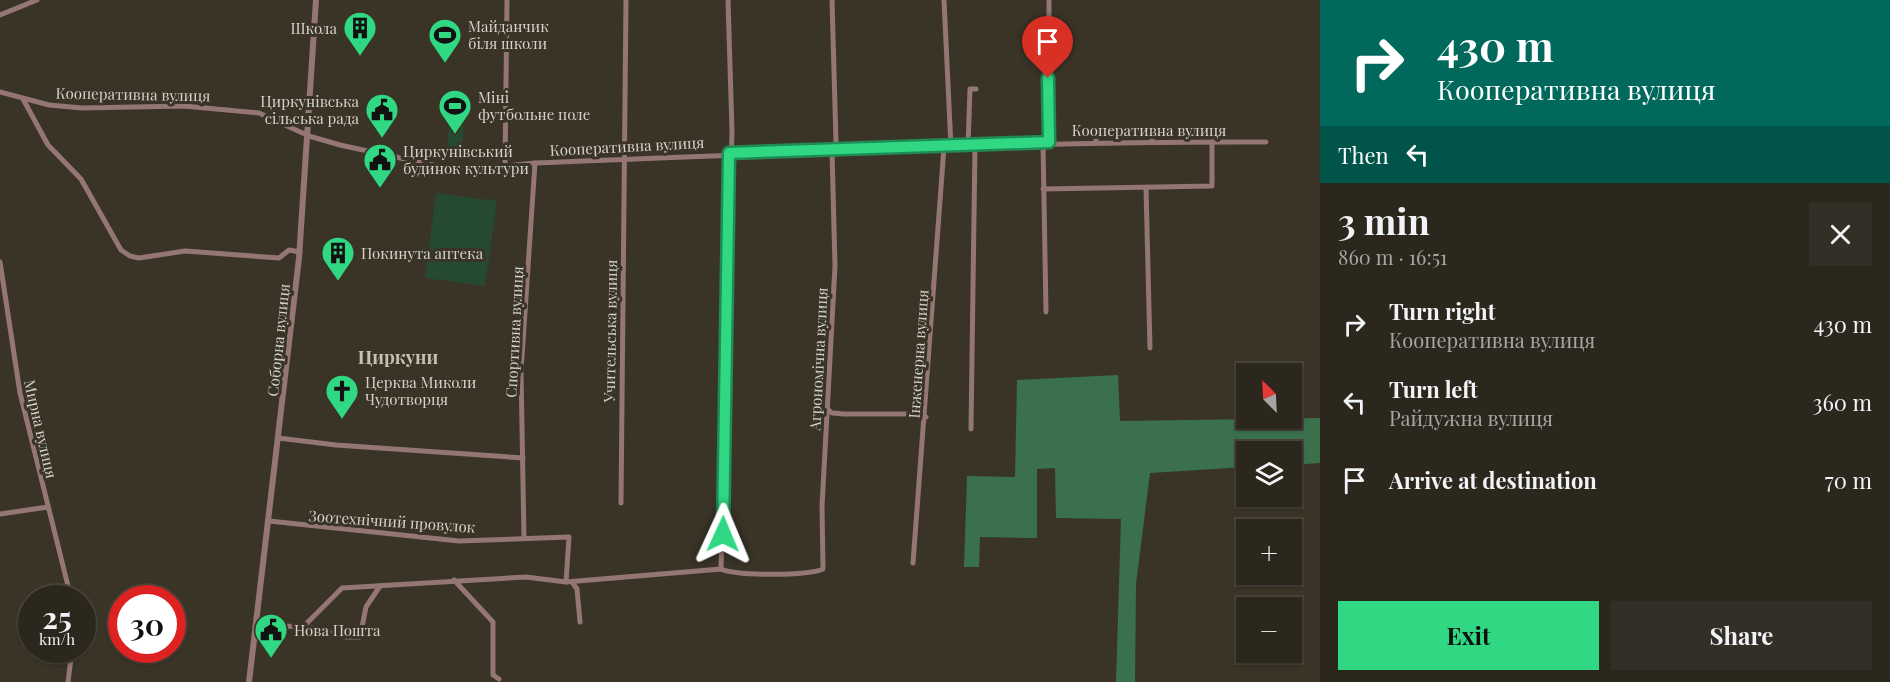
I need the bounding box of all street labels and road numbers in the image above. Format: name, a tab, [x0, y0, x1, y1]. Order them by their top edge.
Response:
street label: Кооперативна вулиця	[55, 83, 211, 105]
street label: Кооперативна вулиця	[1072, 120, 1226, 140]
street label: Кооперативна вулиця	[549, 132, 705, 160]
street label: Учительська вулиця	[599, 259, 621, 404]
street label: Спортивна вулиця	[501, 266, 527, 398]
street label: Соборна вулиця	[262, 283, 294, 397]
street label: Агрономічна вулиця	[804, 287, 832, 432]
street label: Інженерна вулиця	[904, 289, 932, 419]
street label: Мирна вулиця	[20, 378, 62, 480]
street label: Зоотехнічний провулок	[308, 505, 476, 537]

